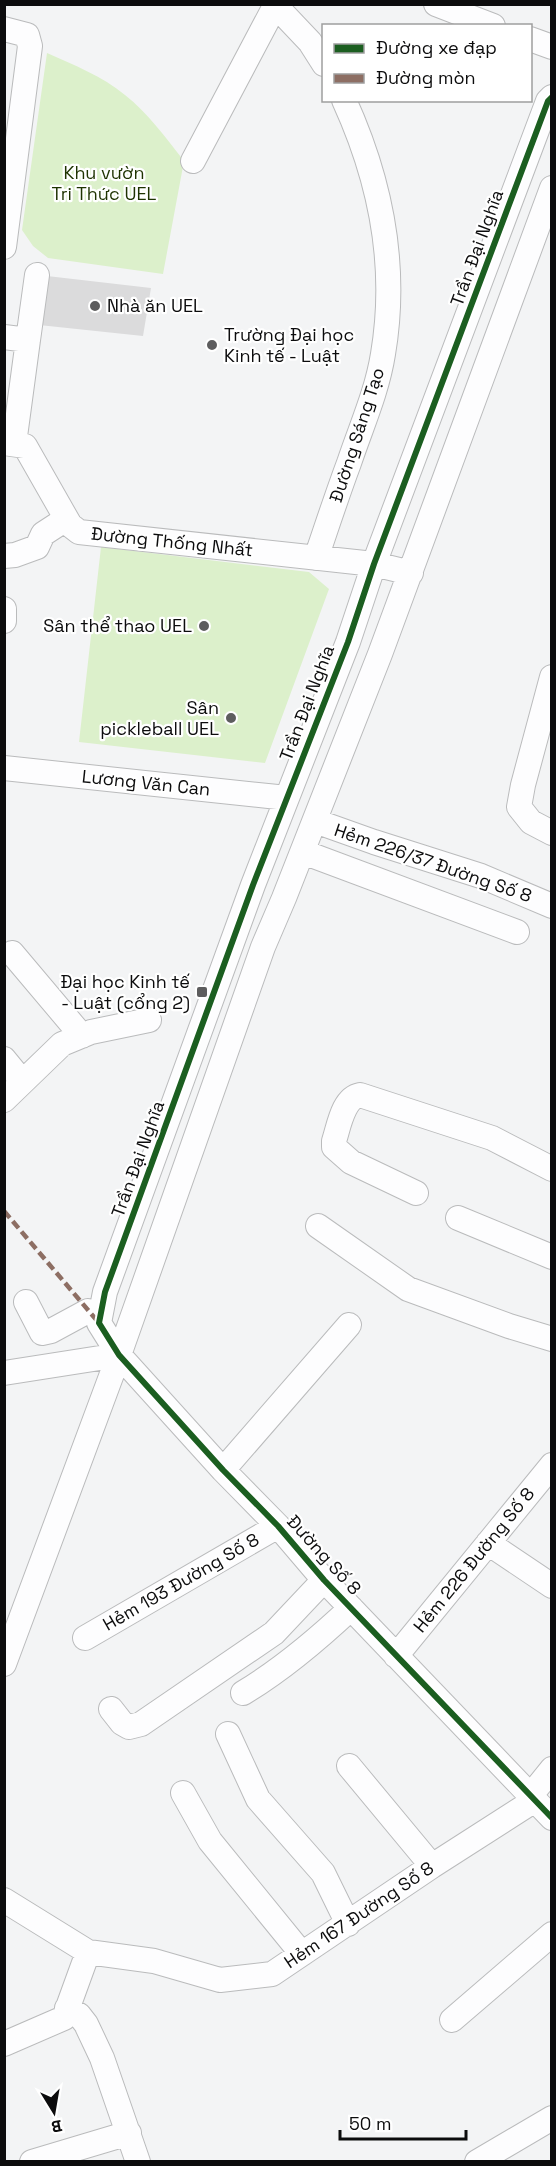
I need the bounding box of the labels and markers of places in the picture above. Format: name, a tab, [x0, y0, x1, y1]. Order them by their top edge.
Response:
place label: Nhà ăn UEL	[107, 294, 203, 317]
marker: Nhà ăn UEL	[88, 299, 102, 313]
place label: Trường Đại học Kinh tế - Luật	[224, 323, 354, 367]
marker: Trường Đại học Kinh tế - Luật	[205, 338, 219, 352]
place label: Sân thể thao UEL	[43, 614, 192, 637]
marker: Sân thể thao UEL	[197, 619, 211, 633]
place label: Sân pickleball UEL	[100, 696, 219, 740]
marker: Sân pickleball UEL	[224, 711, 238, 725]
place label: Đại học Kinh tế - Luật (cổng 2)	[60, 970, 190, 1014]
marker: Đại học Kinh tế - Luật (cổng 2)	[195, 985, 209, 999]

